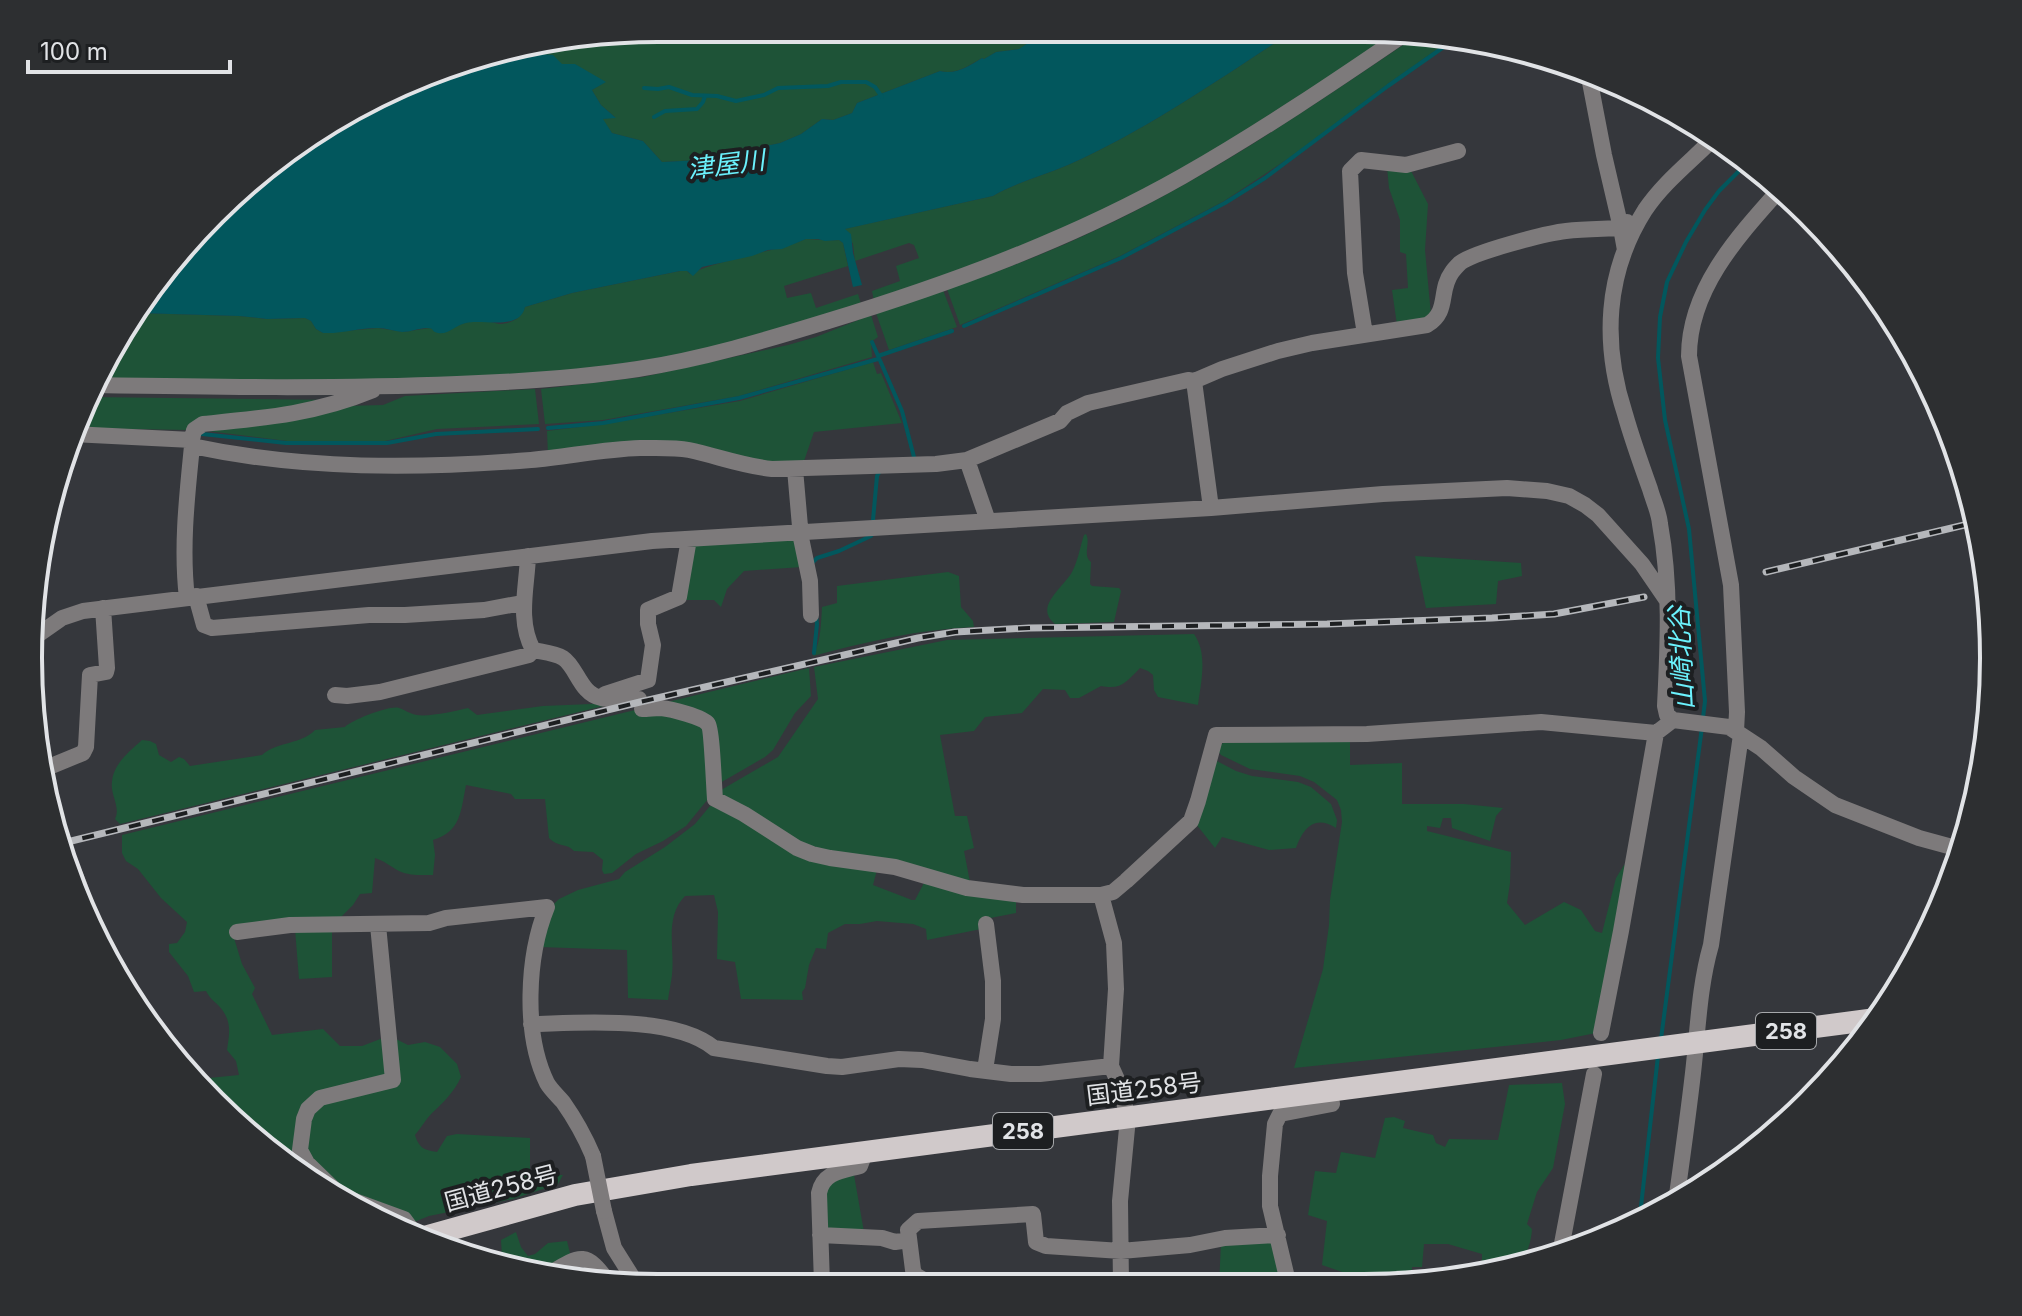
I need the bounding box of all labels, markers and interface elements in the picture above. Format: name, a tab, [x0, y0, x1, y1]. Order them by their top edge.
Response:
scale bar	[28, 24, 230, 74]
text: 100 m	[40, 37, 108, 66]
water label: 津屋川	[685, 143, 770, 184]
water label: 山崎北谷	[1663, 603, 1699, 711]
road number: 258	[1756, 1013, 1816, 1049]
street label: 国道258号	[1085, 1068, 1203, 1110]
road number: 258	[993, 1113, 1053, 1149]
street label: 国道258号	[441, 1159, 561, 1217]

